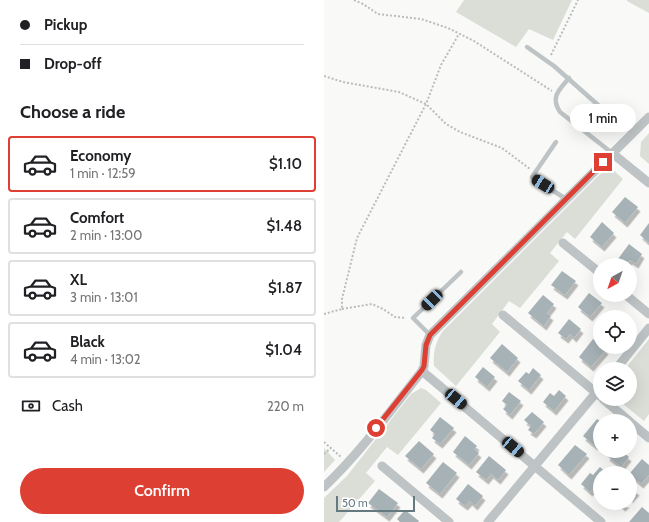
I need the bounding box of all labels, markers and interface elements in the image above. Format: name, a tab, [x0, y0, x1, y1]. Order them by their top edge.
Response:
text: Pickup	[44, 16, 87, 34]
text: Drop-off	[44, 55, 102, 73]
text: Choose a ride	[20, 101, 125, 123]
callout: 1 min	[570, 104, 636, 132]
text: 1 min	[588, 110, 618, 126]
icon: car	[22, 146, 58, 182]
text: Economy	[70, 147, 131, 165]
route end	[594, 153, 612, 171]
text: $1.10	[269, 155, 302, 173]
text: 1 min · 12:59	[70, 165, 136, 181]
car	[530, 173, 556, 195]
icon: car	[22, 208, 58, 244]
text: Comfort	[70, 209, 124, 227]
text: $1.48	[267, 217, 302, 235]
text: 2 min · 13:00	[70, 227, 142, 243]
north arrow	[593, 258, 637, 302]
map controls	[593, 258, 637, 510]
icon: car	[22, 270, 58, 306]
text: XL	[70, 271, 87, 289]
text: $1.87	[268, 279, 302, 297]
car	[419, 287, 445, 313]
text: 3 min · 13:01	[70, 289, 138, 305]
button: locate	[593, 310, 637, 354]
icon: car	[22, 332, 58, 368]
text: Black	[70, 333, 105, 351]
text: $1.04	[265, 341, 302, 359]
text: 4 min · 13:02	[70, 351, 141, 367]
button: layers	[593, 362, 637, 406]
car	[443, 387, 469, 411]
icon: cash	[20, 395, 42, 417]
text: Cash	[52, 397, 83, 415]
text: 220 m	[267, 398, 304, 414]
button: +	[593, 414, 637, 458]
route start	[367, 419, 385, 437]
car	[500, 435, 526, 459]
button: −	[593, 466, 637, 510]
button: Confirm	[20, 468, 304, 514]
scale bar	[336, 494, 415, 513]
text: 50 m	[342, 496, 368, 510]

